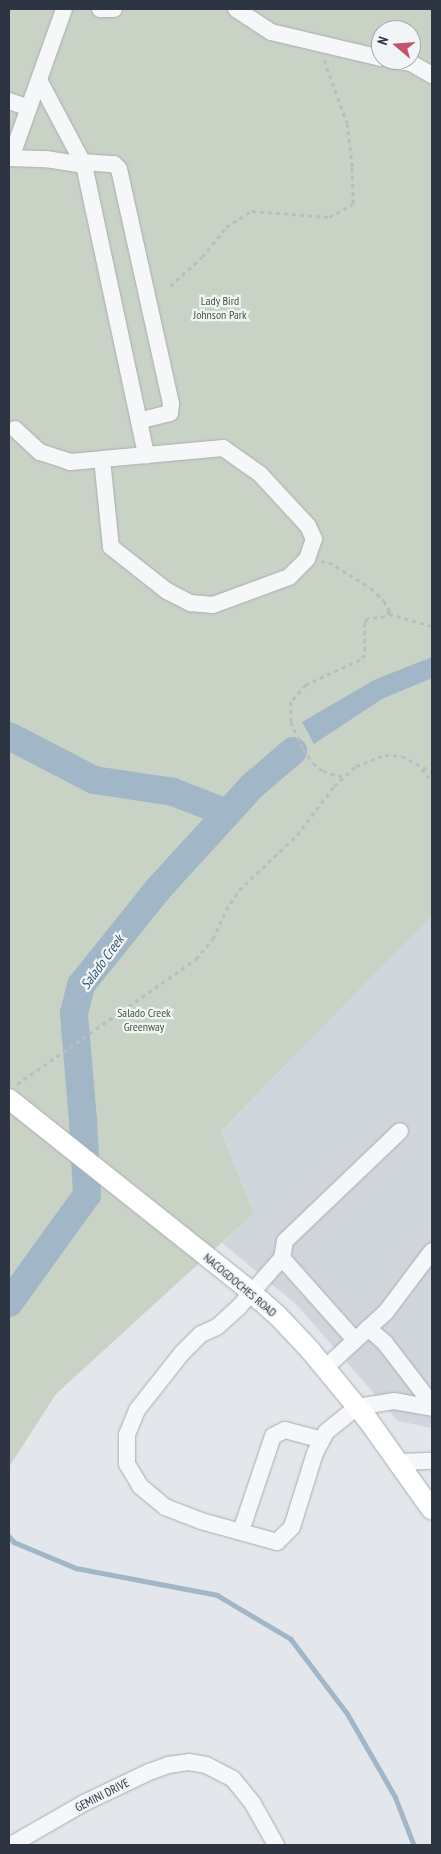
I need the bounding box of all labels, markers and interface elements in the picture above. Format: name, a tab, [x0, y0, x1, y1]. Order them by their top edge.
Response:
north arrow	[371, 20, 421, 70]
text: N	[373, 34, 392, 47]
park label: Lady Bird Johnson Park	[193, 294, 247, 322]
water label: Salado Creek	[77, 932, 127, 992]
park label: Salado Creek Greenway	[117, 1006, 171, 1034]
street label: NACOGDOCHES ROAD	[201, 1250, 279, 1320]
street label: GEMINI DRIVE	[73, 1775, 131, 1815]

